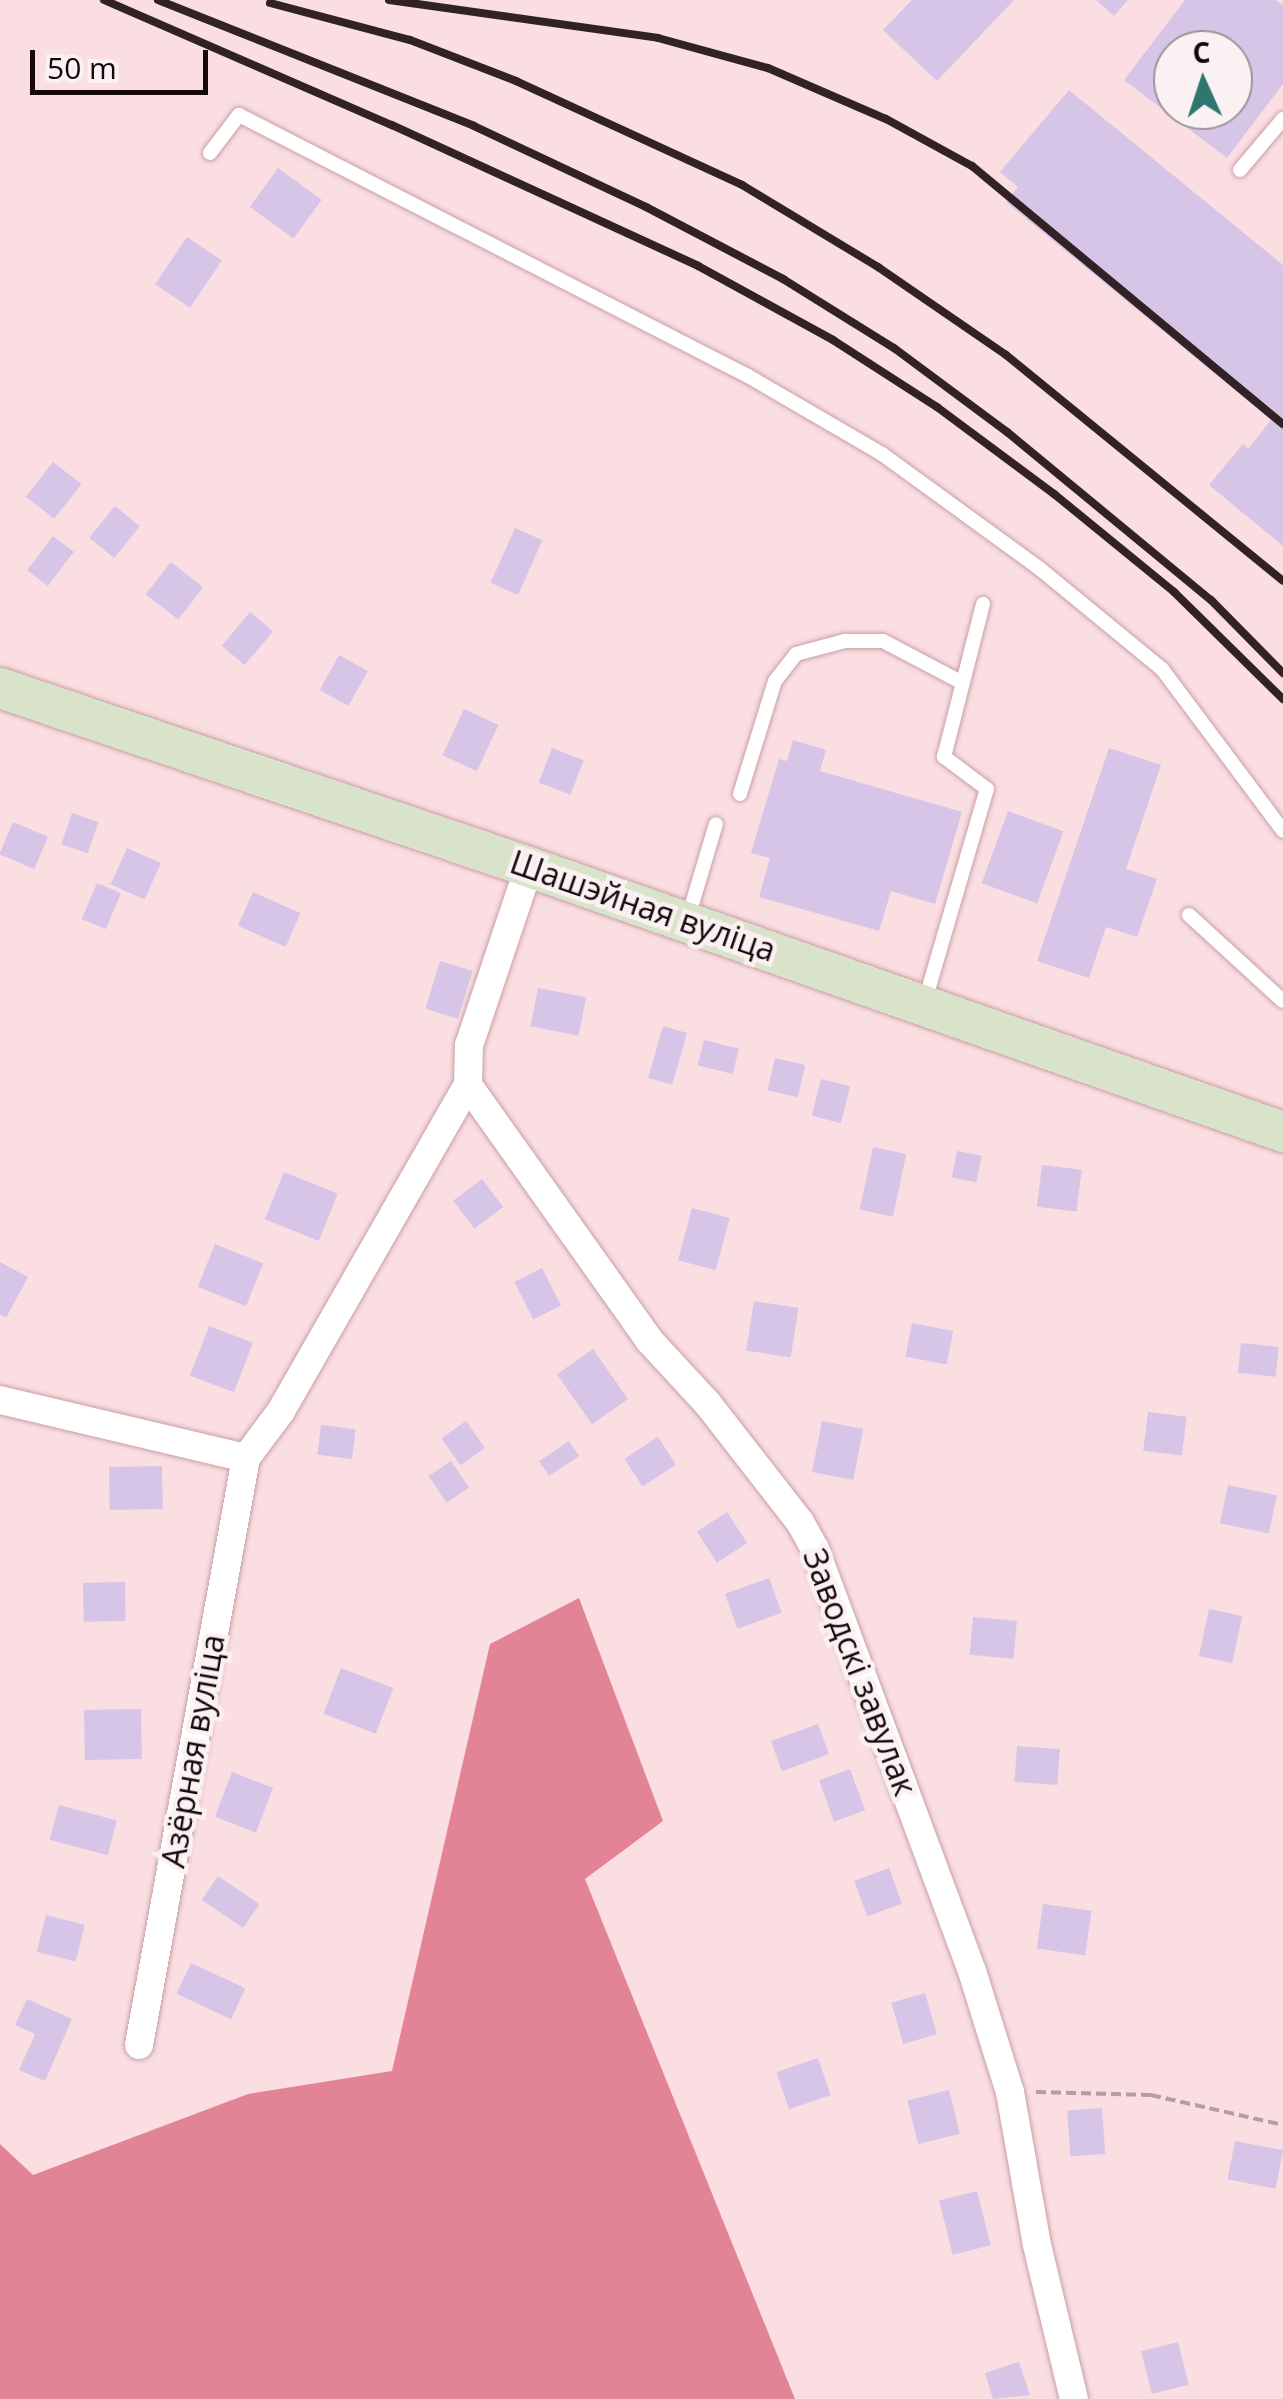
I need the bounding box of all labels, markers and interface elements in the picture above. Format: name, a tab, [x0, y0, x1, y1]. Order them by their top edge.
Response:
scale bar	[35, 30, 212, 92]
north arrow	[1153, 30, 1253, 130]
text: С	[1192, 33, 1211, 71]
text: 50 m	[47, 47, 117, 88]
street label: Шашэйная вуліца	[505, 843, 781, 969]
street label: Заводскі завулак	[795, 1543, 925, 1801]
street label: Азёрная вуліца	[154, 1631, 232, 1871]

